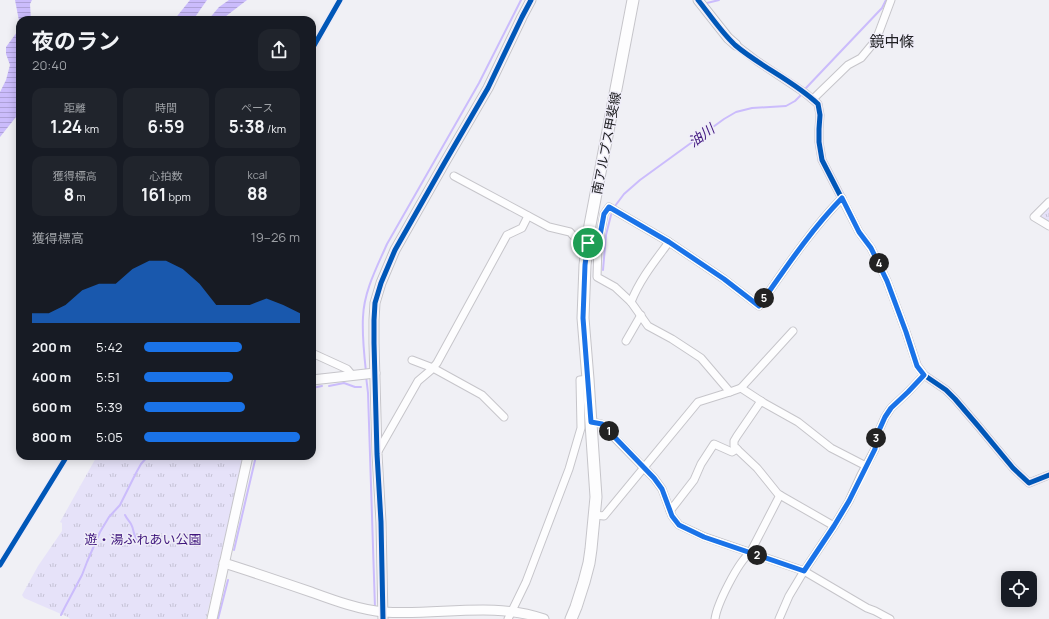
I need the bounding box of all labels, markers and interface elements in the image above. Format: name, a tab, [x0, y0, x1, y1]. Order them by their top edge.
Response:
text: 夜のラン	[32, 26, 120, 56]
button: share	[258, 29, 300, 71]
district label: 鏡中條	[869, 31, 915, 52]
text: 20:40	[32, 56, 67, 74]
street label: 南アルプス甲斐線	[587, 90, 625, 196]
text: 距離	[64, 100, 86, 115]
text: 時間	[155, 100, 177, 115]
text: ペース	[241, 100, 274, 115]
text: 1.24	[50, 115, 82, 138]
text: 6:59	[148, 115, 184, 138]
text: 5:38	[229, 115, 265, 138]
water label: 油川	[684, 118, 720, 151]
text: km	[82, 121, 99, 136]
text: /km	[265, 121, 286, 136]
text: kcal	[247, 167, 267, 182]
text: 獲得標高	[53, 168, 97, 183]
text: 心拍数	[149, 168, 182, 183]
text: 88	[247, 182, 268, 205]
text: 8	[64, 183, 74, 206]
text: 161	[141, 183, 166, 206]
text: m	[74, 189, 86, 204]
text: bpm	[166, 189, 191, 204]
pin	[571, 226, 605, 260]
text: 19–26 m	[251, 228, 300, 246]
text: 獲得標高	[32, 229, 84, 247]
icon: arrive	[577, 232, 599, 254]
pin: 4	[869, 253, 889, 273]
text: 4	[876, 255, 882, 270]
pin: 5	[754, 288, 774, 308]
text: 5	[761, 290, 767, 305]
text: 200 m	[32, 338, 71, 356]
text: 5:42	[96, 338, 122, 356]
text: 400 m	[32, 368, 71, 386]
text: 5:51	[96, 368, 120, 386]
text: 600 m	[32, 398, 71, 416]
text: 5:39	[96, 398, 123, 416]
pin: 1	[599, 421, 619, 441]
text: 1	[607, 423, 611, 438]
text: 800 m	[32, 428, 71, 446]
text: 5:05	[96, 428, 123, 446]
pin: 3	[866, 428, 886, 448]
text: 3	[873, 430, 879, 445]
park label: 遊・湯ふれあい公園	[84, 530, 202, 548]
pin: 2	[747, 545, 767, 565]
text: 2	[754, 547, 760, 562]
map controls	[1001, 571, 1037, 607]
button: locate	[1001, 571, 1037, 607]

